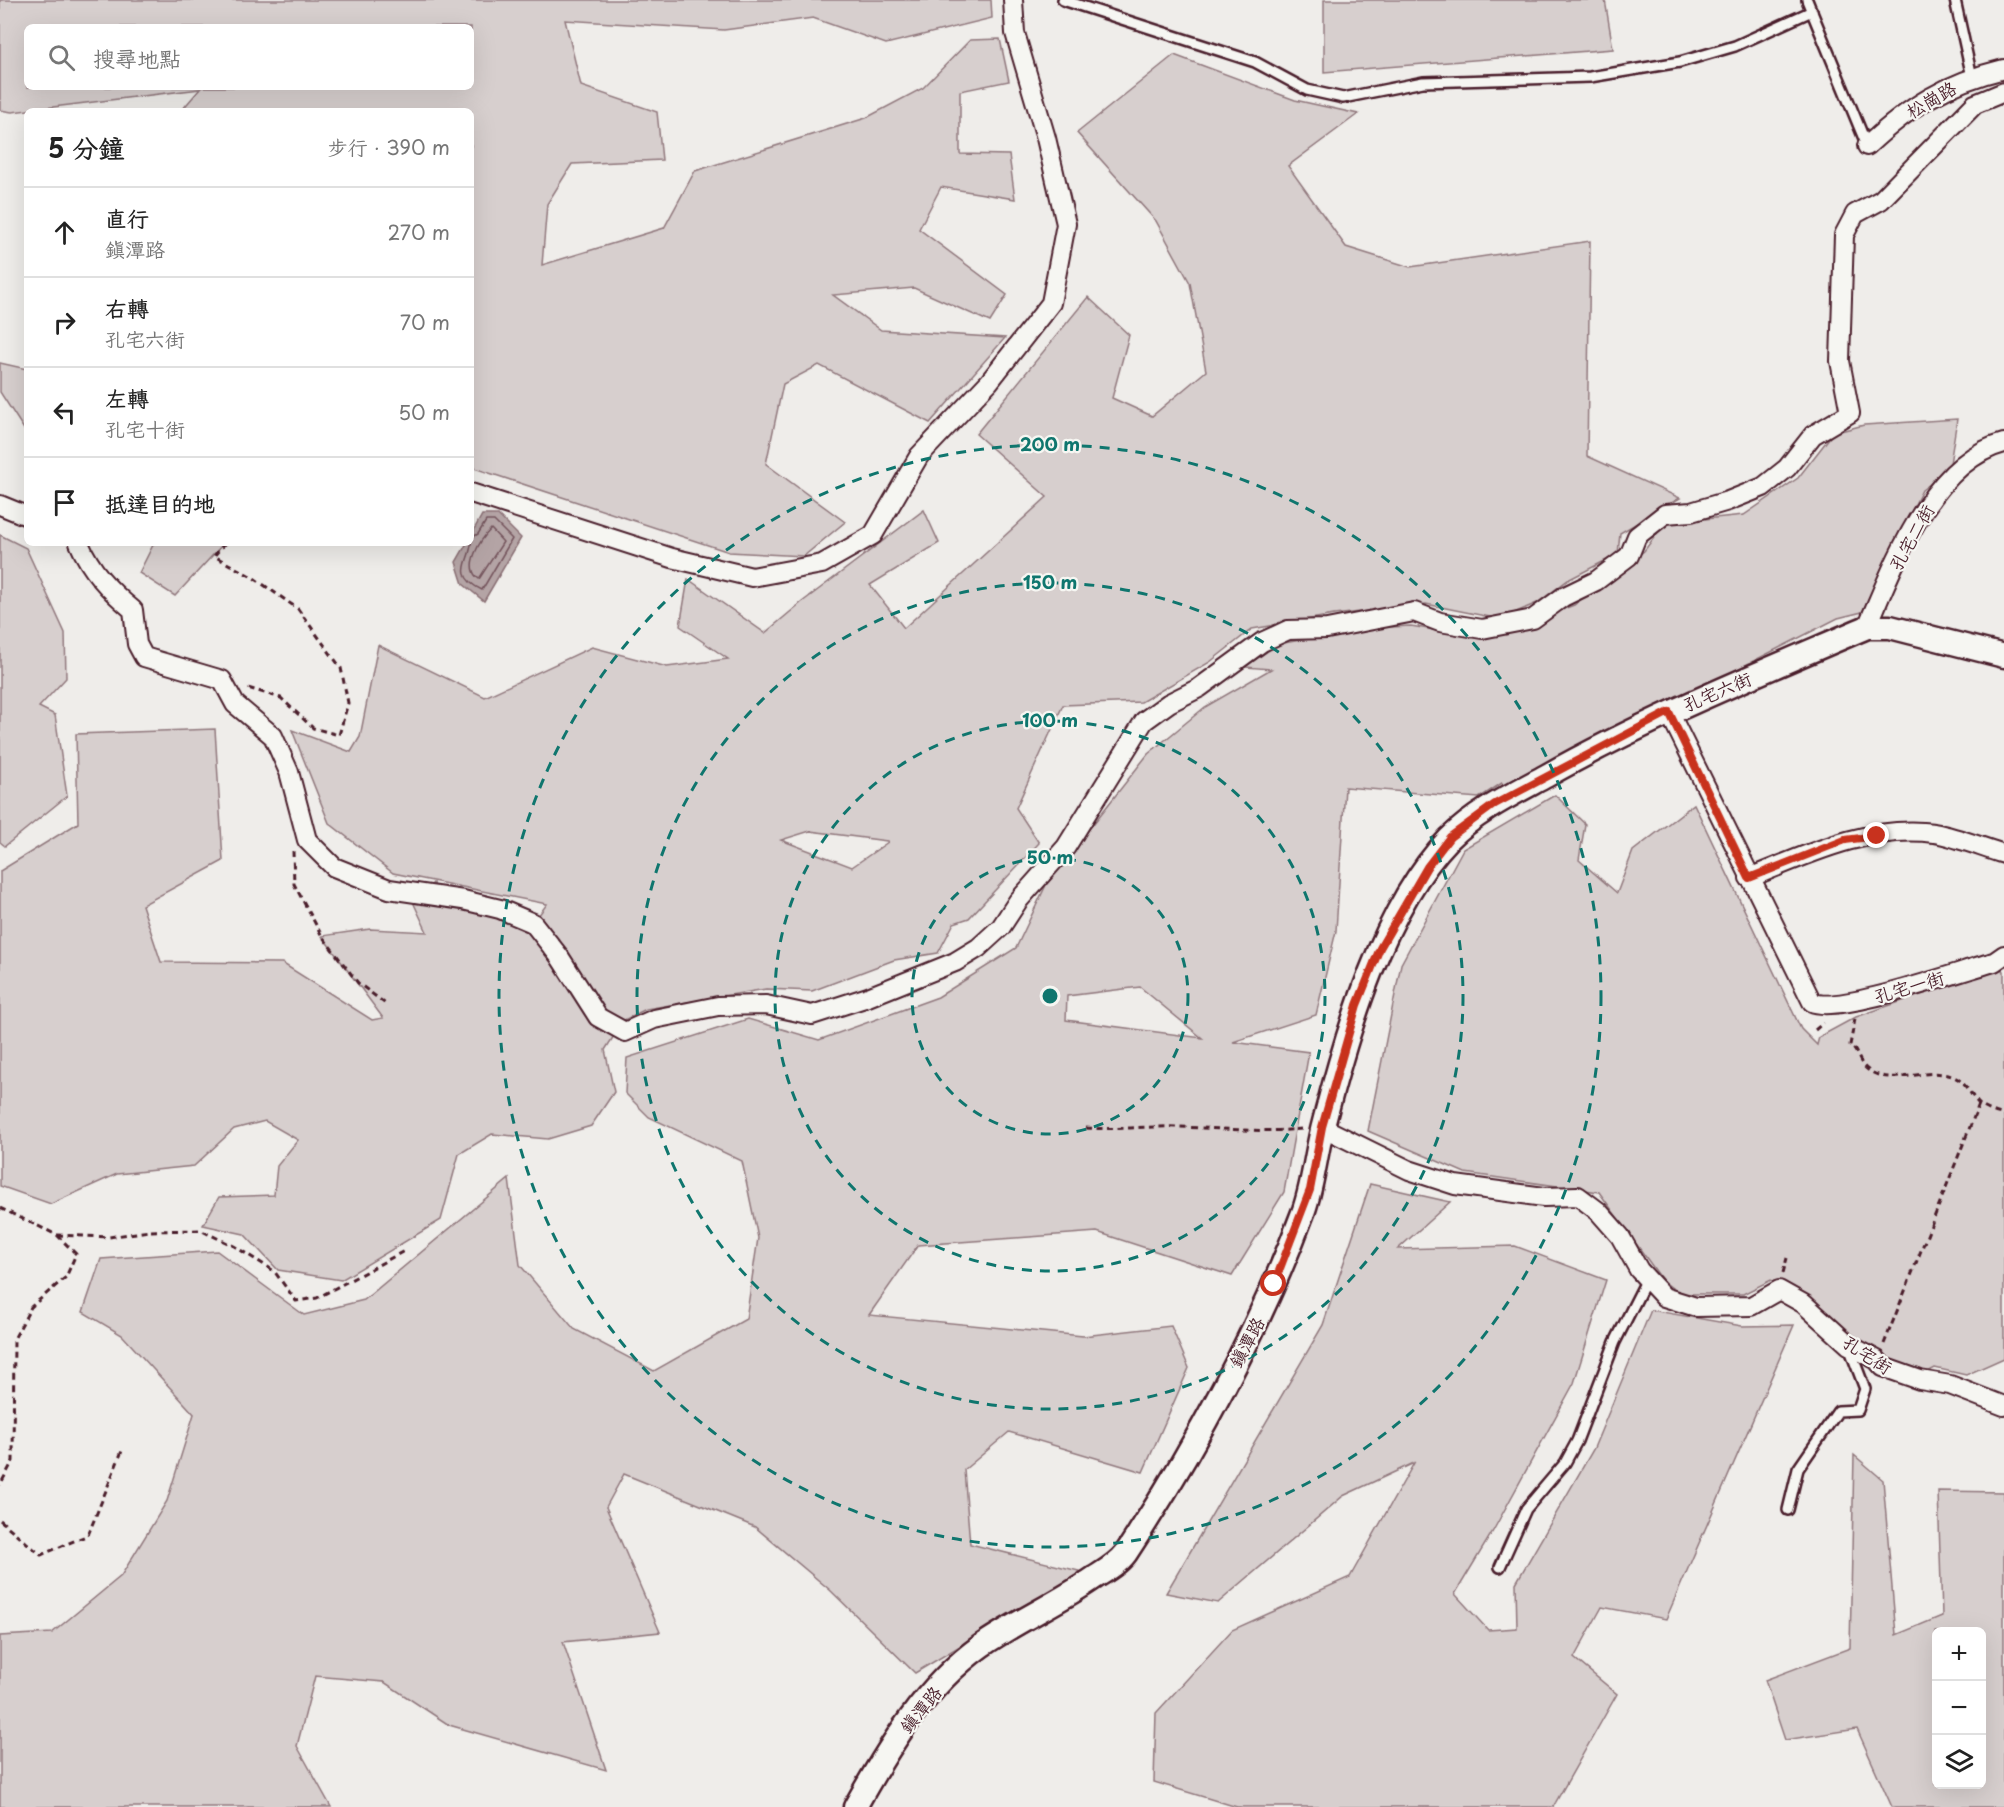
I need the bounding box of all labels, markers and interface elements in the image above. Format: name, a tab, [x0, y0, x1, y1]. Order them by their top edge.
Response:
search box	[24, 24, 474, 90]
icon: search	[45, 41, 78, 74]
text: 搜尋地點	[93, 41, 181, 74]
street label: 松崗路	[1901, 74, 1961, 124]
text: 5 分鐘	[48, 128, 124, 167]
text: 步行 · 390 m	[328, 132, 450, 162]
text: 直行	[105, 201, 149, 234]
icon: ahead	[48, 216, 81, 249]
text: 270 m	[387, 217, 450, 247]
text: 鎮潭路	[105, 234, 165, 264]
text: 右轉	[105, 291, 149, 324]
icon: right	[48, 306, 81, 339]
text: 70 m	[400, 307, 450, 337]
text: 孔宅六街	[105, 324, 185, 354]
text: 左轉	[105, 381, 149, 414]
icon: left	[48, 396, 81, 429]
text: 50 m	[398, 397, 450, 427]
text: 孔宅十街	[105, 414, 185, 444]
text: 200 m	[1020, 430, 1080, 457]
icon: arrive	[48, 486, 81, 519]
text: 抵達目的地	[105, 486, 215, 519]
street label: 孔宅二街	[1882, 499, 1940, 575]
text: 150 m	[1023, 568, 1077, 595]
street label: 孔宅六街	[1679, 665, 1755, 717]
text: 100 m	[1022, 706, 1078, 733]
route end	[1863, 822, 1889, 848]
text: 50 m	[1027, 843, 1073, 870]
street label: 孔宅一街	[1871, 963, 1947, 1009]
centre of rings	[1040, 986, 1060, 1006]
route start	[1260, 1270, 1286, 1296]
street label: 鎮潭路	[1221, 1312, 1271, 1372]
street label: 孔宅街	[1838, 1328, 1898, 1380]
map controls	[1932, 1627, 1986, 1789]
button: +	[1932, 1627, 1986, 1681]
street label: 鎮潭路	[893, 1680, 947, 1738]
button: −	[1932, 1681, 1986, 1735]
button: layers	[1932, 1735, 1986, 1789]

